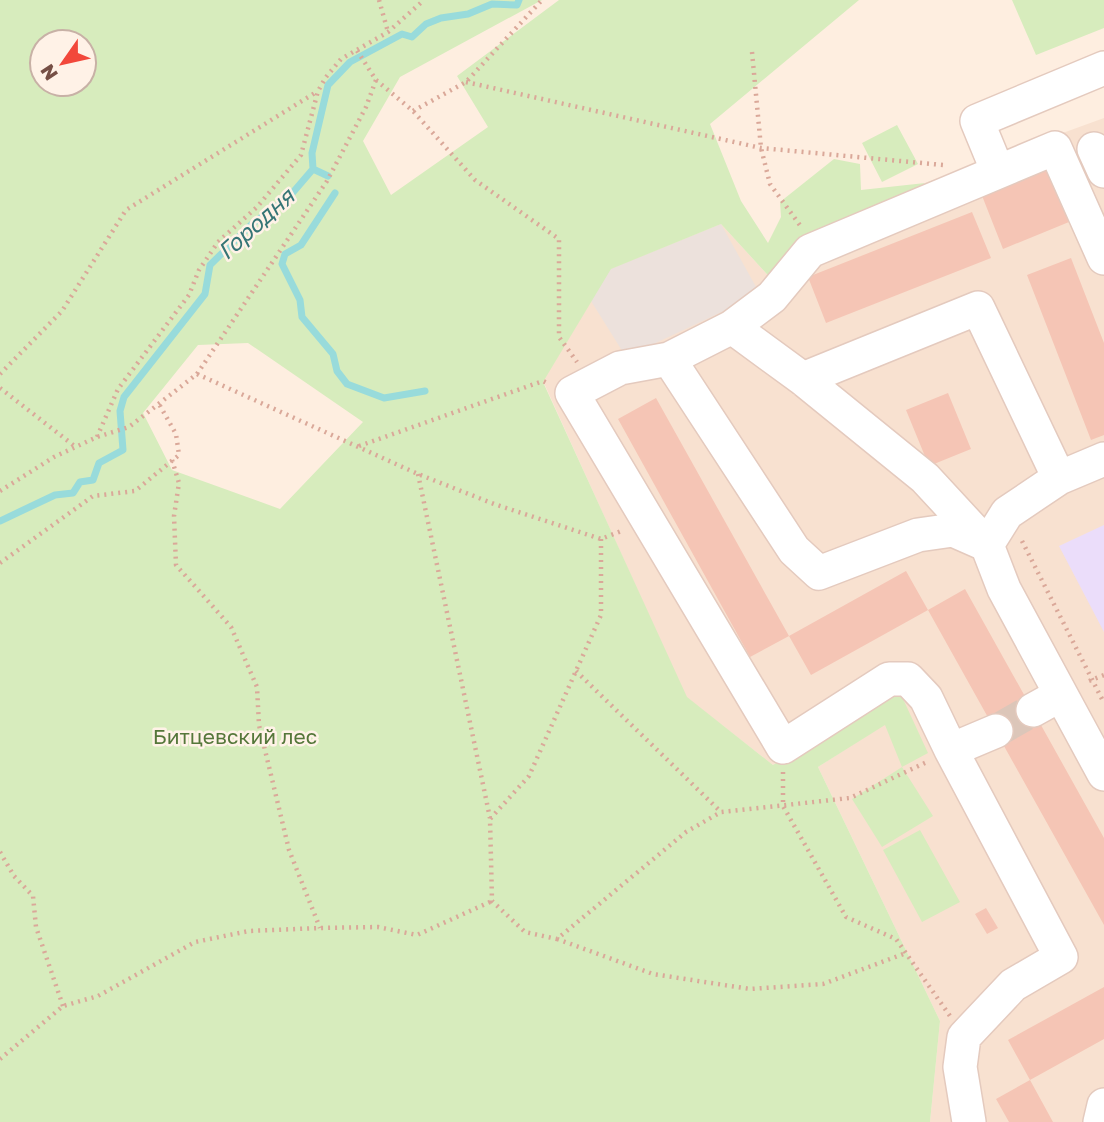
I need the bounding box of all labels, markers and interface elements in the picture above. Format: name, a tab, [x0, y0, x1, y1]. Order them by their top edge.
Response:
north arrow	[28, 28, 98, 98]
text: N	[35, 60, 62, 85]
water label: Городня	[211, 181, 301, 265]
park label: Битцевский лес	[153, 723, 317, 749]

